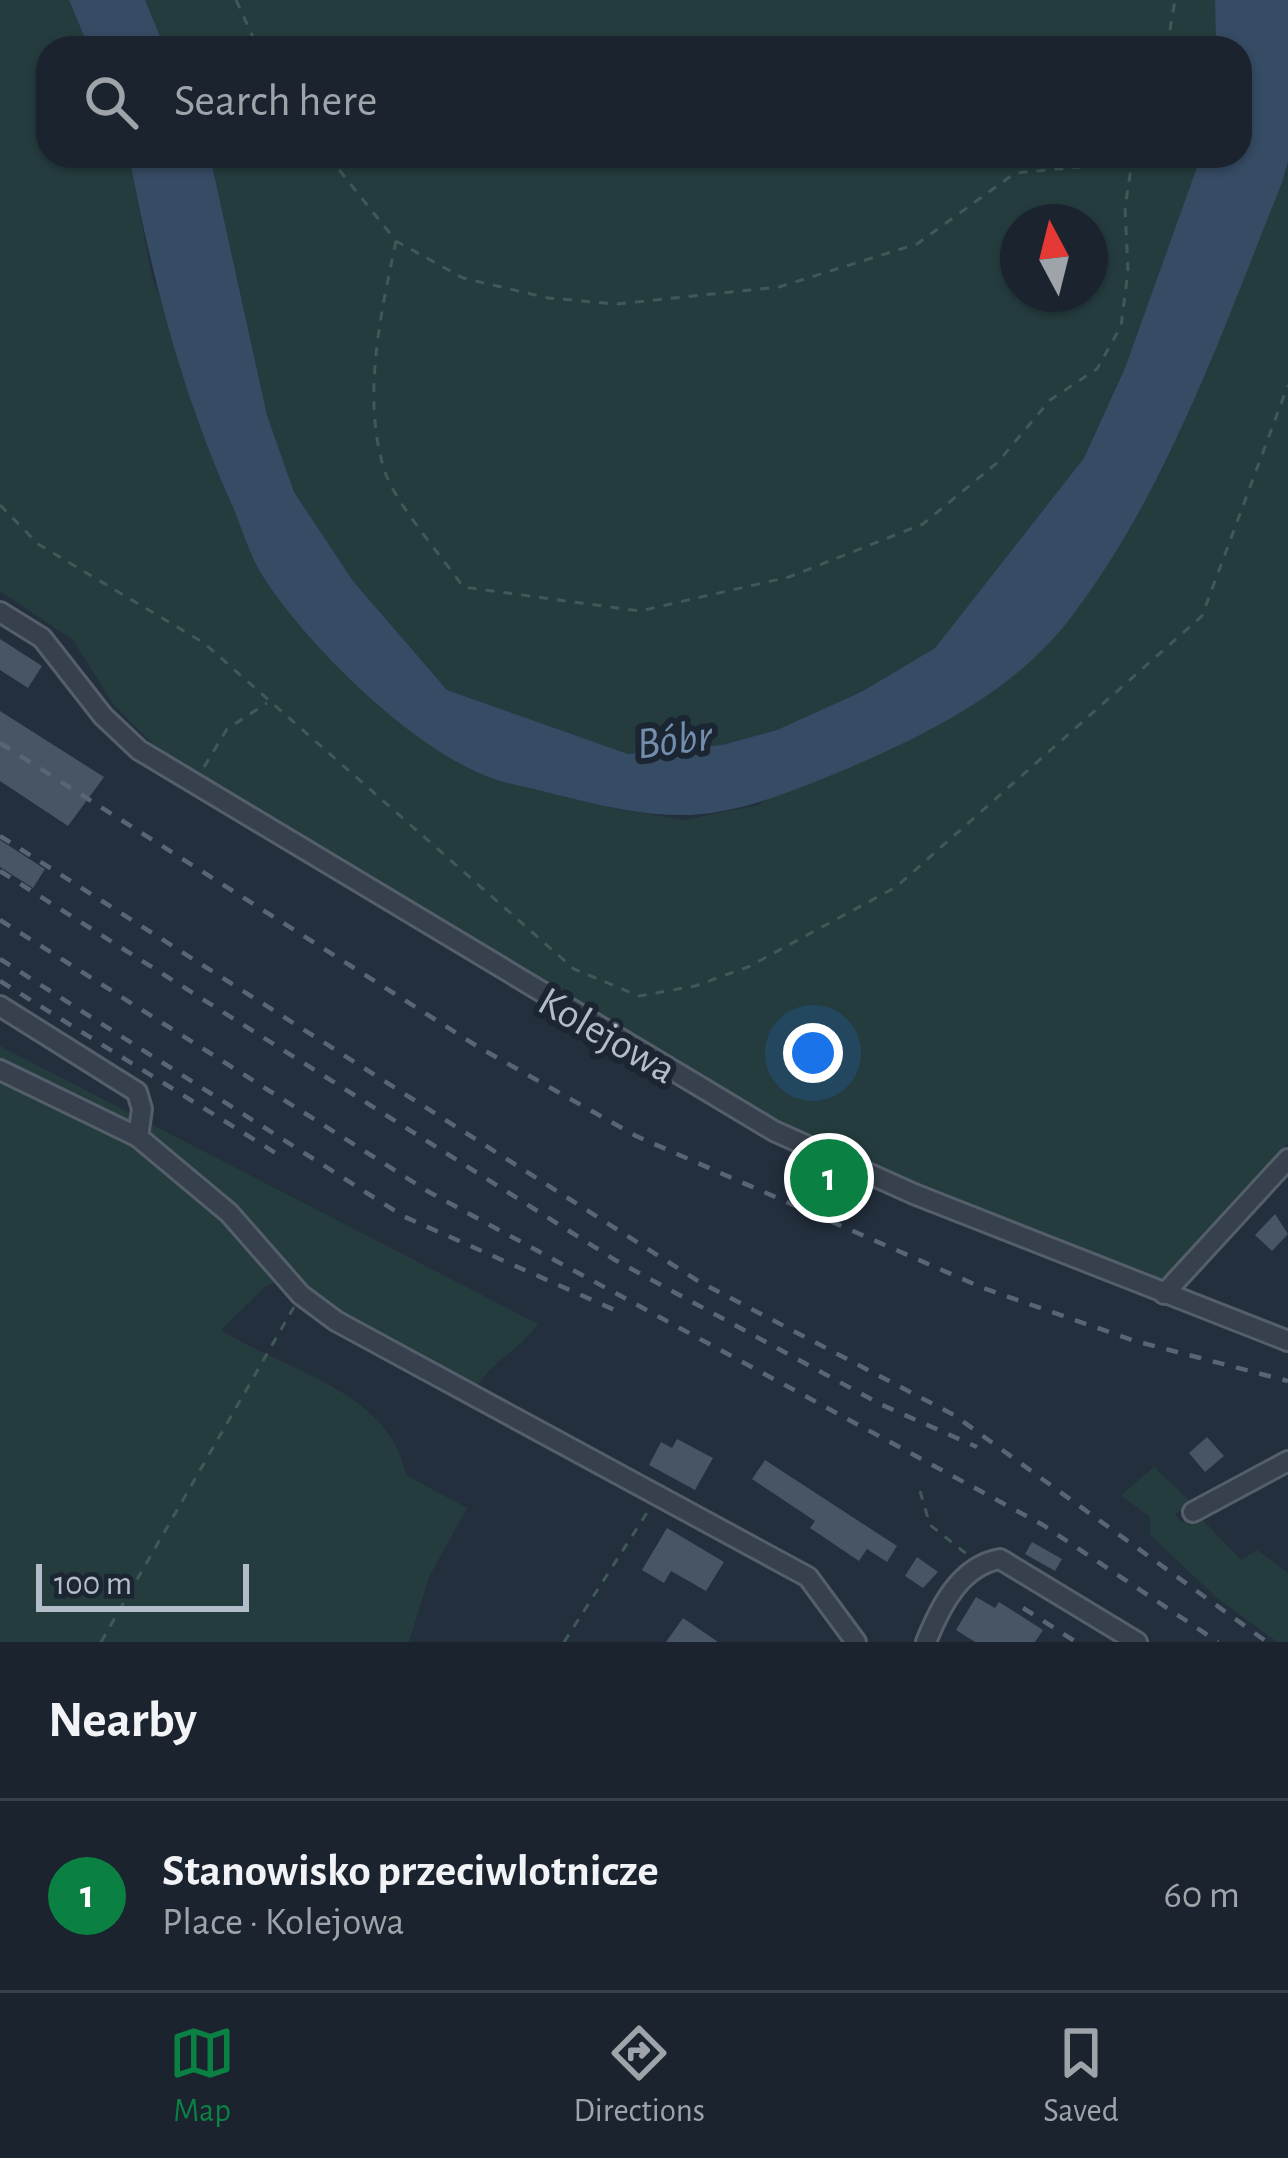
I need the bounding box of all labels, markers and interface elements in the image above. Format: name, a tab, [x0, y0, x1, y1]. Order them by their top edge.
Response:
search box	[36, 36, 1252, 168]
icon: search	[78, 69, 144, 135]
text: Search here	[174, 79, 377, 124]
north arrow	[1000, 204, 1108, 312]
water label: Bóbr	[634, 713, 716, 767]
street label: Kolejowa	[531, 980, 683, 1092]
your location	[783, 1023, 843, 1083]
pin: 1	[790, 1133, 868, 1223]
scale bar	[36, 1558, 249, 1611]
text: 100 m	[54, 1568, 132, 1601]
text: Nearby	[48, 1695, 197, 1746]
text: Stanowisko przeciwlotnicze	[162, 1849, 659, 1894]
text: 1	[80, 1876, 94, 1915]
text: 60 m	[1163, 1876, 1240, 1915]
text: Place · Kolejowa	[162, 1903, 405, 1942]
tab: Map	[169, 2020, 235, 2132]
tab: Directions	[573, 2020, 705, 2132]
tab: Saved	[1043, 2020, 1119, 2132]

